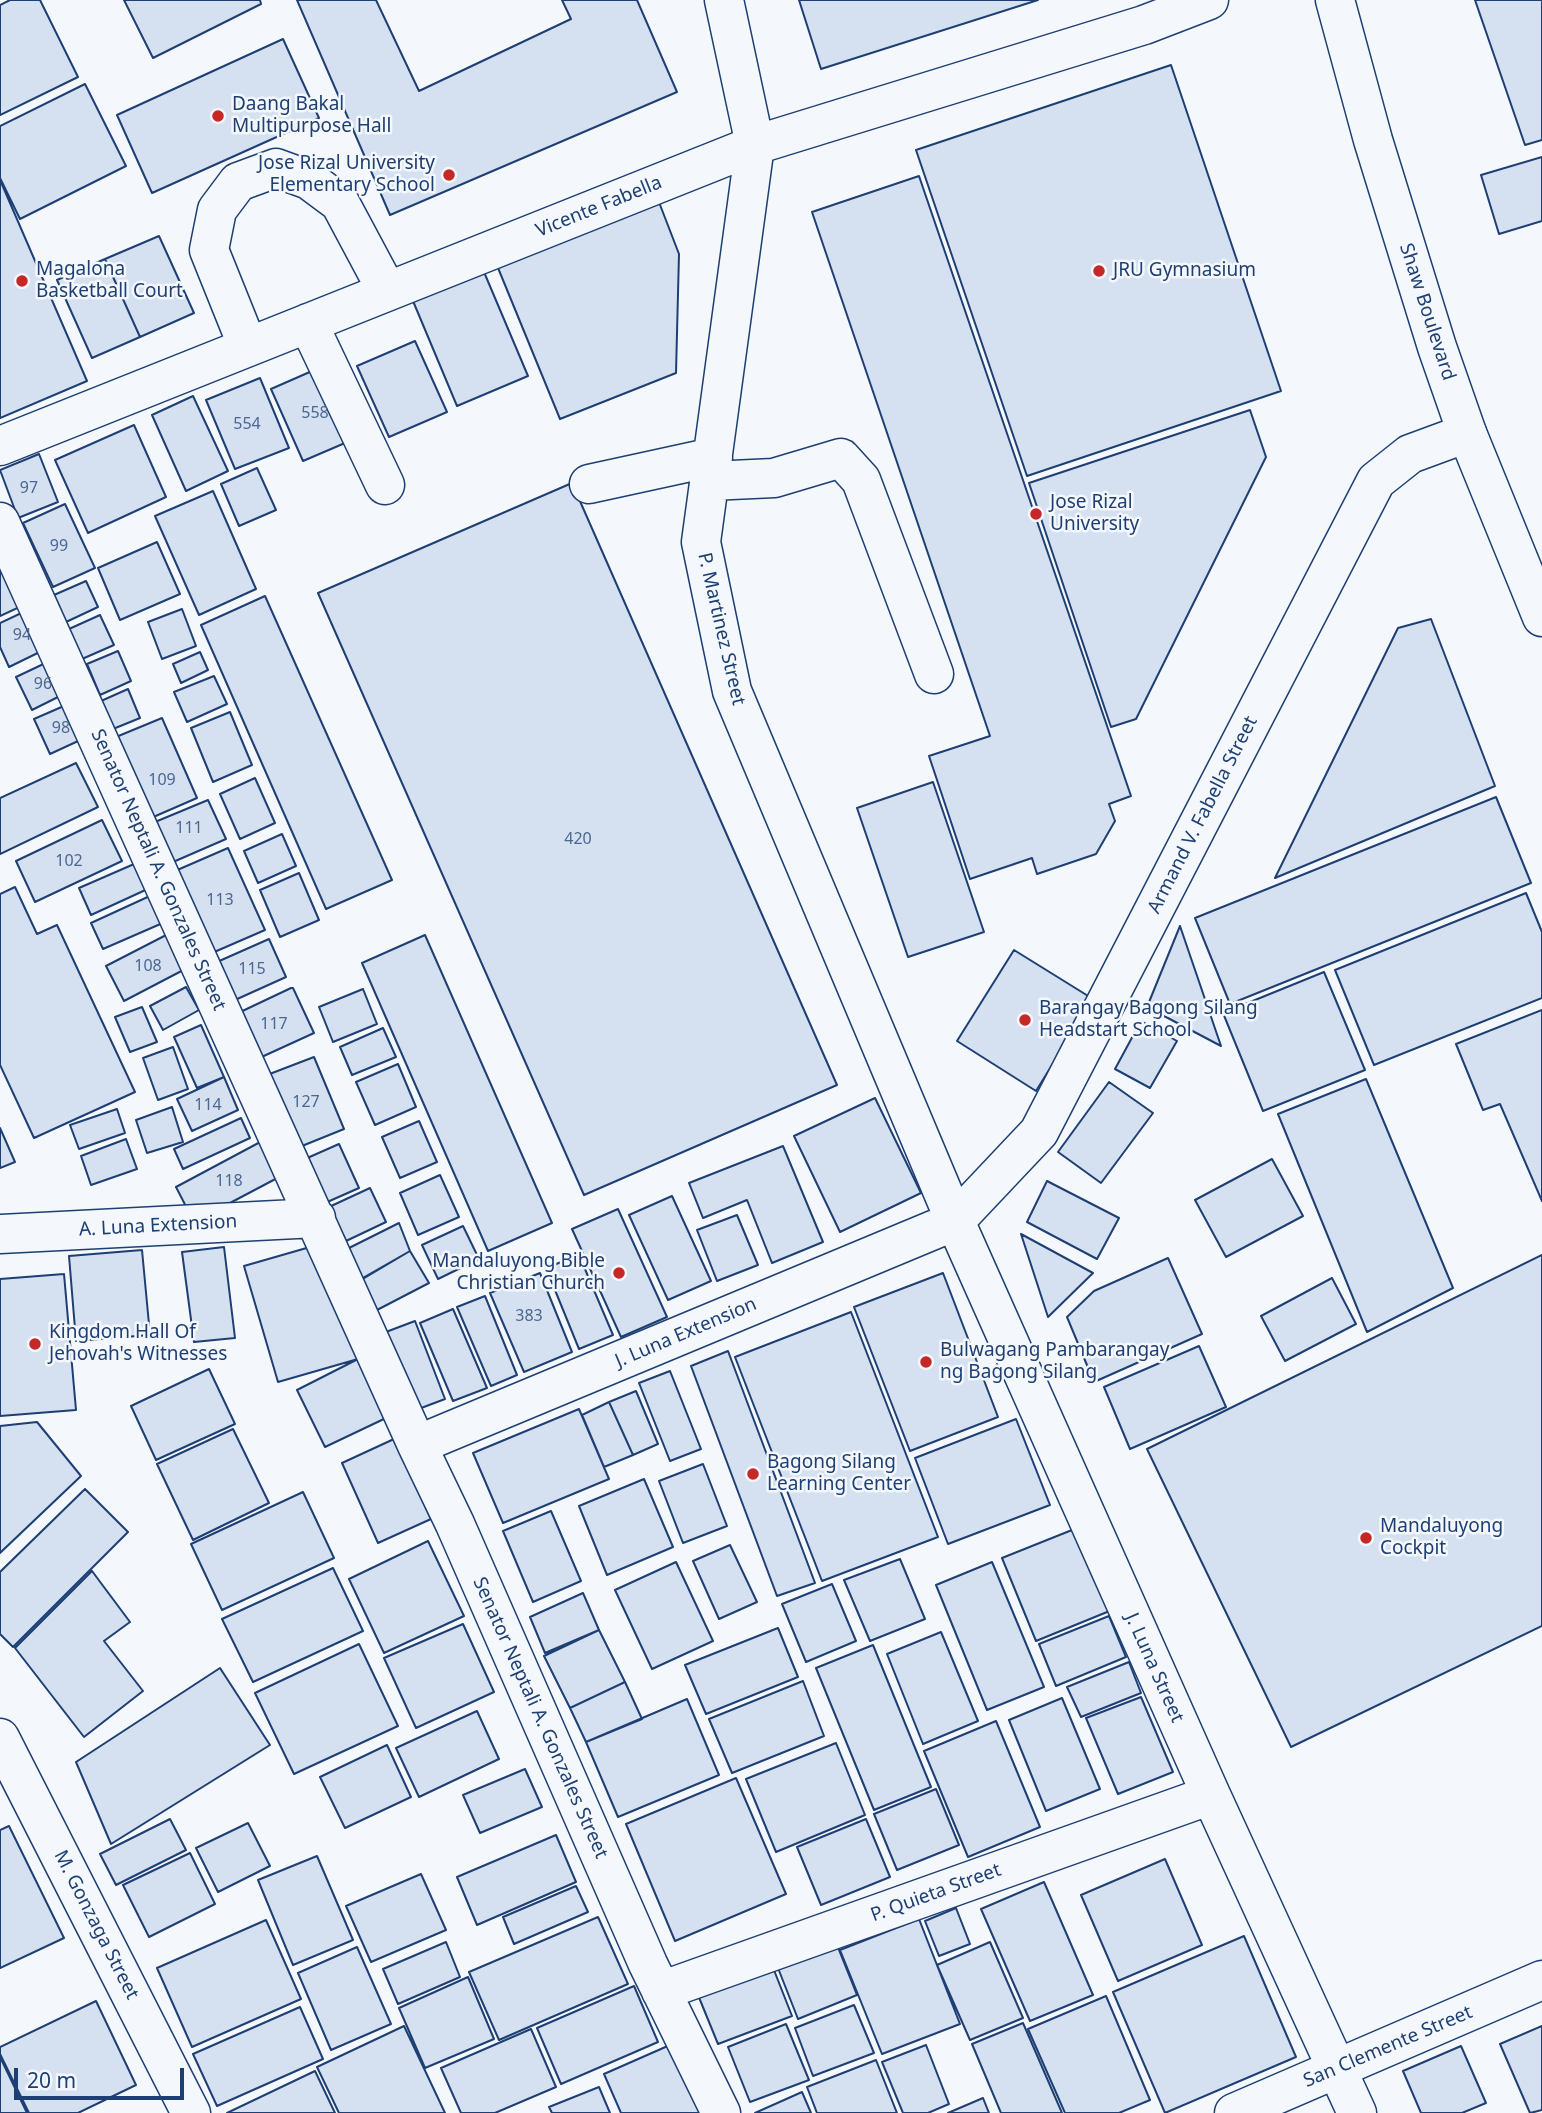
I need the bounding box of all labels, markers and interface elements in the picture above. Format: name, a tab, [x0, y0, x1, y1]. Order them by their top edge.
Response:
place label: Daang Bakal Multipurpose Hall	[232, 94, 391, 138]
marker: Daang Bakal Multipurpose Hall	[210, 108, 226, 124]
place label: Jose Rizal University Elementary School	[258, 153, 435, 197]
marker: Jose Rizal University Elementary School	[441, 167, 457, 183]
street label: Vicente Fabella	[533, 171, 665, 243]
street label: Shaw Boulevard	[1394, 240, 1460, 384]
place label: Magalona Basketball Court	[36, 259, 183, 303]
place label: JRU Gymnasium	[1113, 260, 1256, 282]
marker: JRU Gymnasium	[1091, 263, 1107, 279]
marker: Magalona Basketball Court	[14, 273, 30, 289]
house number: 558	[301, 403, 329, 423]
house number: 554	[233, 414, 261, 434]
house number: 97	[20, 478, 38, 498]
place label: Jose Rizal University	[1050, 492, 1139, 536]
marker: Jose Rizal University	[1028, 506, 1044, 522]
house number: 99	[50, 536, 68, 556]
street label: P. Martinez Street	[692, 551, 750, 707]
house number: 94	[13, 625, 31, 645]
house number: 96	[34, 674, 52, 694]
street label: Armand V. Fabella Street	[1143, 712, 1263, 918]
house number: 98	[52, 718, 70, 738]
street label: Senator Neptali A. Gonzales Street	[85, 726, 231, 1014]
house number: 109	[148, 770, 176, 790]
house number: 111	[175, 818, 203, 838]
house number: 420	[564, 829, 592, 849]
house number: 102	[55, 851, 83, 871]
house number: 113	[206, 890, 234, 910]
house number: 108	[134, 956, 162, 976]
house number: 115	[238, 959, 266, 979]
place label: Barangay Bagong Silang Headstart School	[1039, 998, 1258, 1042]
marker: Barangay Bagong Silang Headstart School	[1017, 1012, 1033, 1028]
house number: 117	[260, 1014, 288, 1034]
house number: 127	[292, 1092, 320, 1112]
house number: 114	[194, 1095, 222, 1115]
house number: 118	[215, 1171, 243, 1191]
street label: A. Luna Extension	[78, 1210, 238, 1242]
place label: Mandaluyong Bible Christian Church	[432, 1251, 605, 1295]
marker: Mandaluyong Bible Christian Church	[611, 1265, 627, 1281]
street label: J. Luna Extension	[612, 1293, 760, 1373]
house number: 383	[515, 1306, 543, 1326]
place label: Kingdom Hall Of Jehovah's Witnesses	[49, 1322, 227, 1366]
marker: Kingdom Hall Of Jehovah's Witnesses	[27, 1336, 43, 1352]
place label: Bulwagang Pambarangay ng Bagong Silang	[940, 1340, 1169, 1384]
marker: Bulwagang Pambarangay ng Bagong Silang	[918, 1354, 934, 1370]
place label: Bagong Silang Learning Center	[767, 1452, 911, 1496]
marker: Bagong Silang Learning Center	[745, 1466, 761, 1482]
place label: Mandaluyong Cockpit	[1380, 1516, 1503, 1560]
marker: Mandaluyong Cockpit	[1358, 1530, 1374, 1546]
street label: Senator Neptali A. Gonzales Street	[467, 1574, 613, 1862]
street label: J. Luna Street	[1120, 1610, 1188, 1726]
street label: M. Gonzaga Street	[49, 1847, 143, 2003]
street label: P. Quieta Street	[868, 1859, 1004, 1927]
street label: San Clemente Street	[1300, 2001, 1476, 2093]
scale bar	[18, 2054, 187, 2098]
text: 20 m	[27, 2066, 76, 2094]

